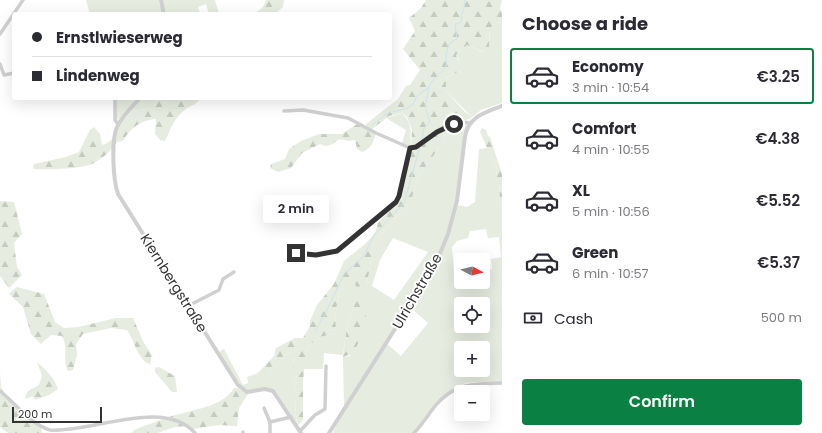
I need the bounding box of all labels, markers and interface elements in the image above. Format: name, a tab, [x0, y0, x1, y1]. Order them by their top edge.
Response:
text: Choose a ride	[522, 11, 648, 36]
text: Ernstlwieserweg	[56, 27, 183, 48]
text: Economy	[572, 56, 644, 77]
icon: car	[524, 58, 560, 94]
text: Lindenweg	[56, 65, 140, 86]
text: €3.25	[757, 66, 800, 87]
text: 3 min · 10:54	[572, 78, 649, 97]
route start	[445, 115, 463, 133]
text: Comfort	[572, 118, 636, 139]
icon: car	[524, 120, 560, 156]
text: €4.38	[756, 128, 800, 149]
text: 4 min · 10:55	[572, 140, 650, 159]
text: XL	[572, 180, 590, 201]
icon: car	[524, 182, 560, 218]
text: €5.52	[756, 190, 800, 211]
callout: 2 min	[263, 195, 329, 223]
text: 2 min	[278, 199, 314, 218]
text: 5 min · 10:56	[572, 202, 650, 221]
street label: Kiernbergstraße	[136, 230, 213, 336]
text: Green	[572, 242, 618, 263]
route end	[287, 244, 305, 262]
icon: car	[524, 244, 560, 280]
street label: Ulrichstraße	[387, 249, 447, 333]
text: €5.37	[757, 252, 800, 273]
north arrow	[454, 253, 490, 289]
map controls	[454, 253, 490, 421]
text: 6 min · 10:57	[572, 264, 649, 283]
button: locate	[454, 297, 490, 333]
icon: cash	[522, 307, 544, 329]
text: Cash	[554, 308, 593, 329]
text: 500 m	[761, 308, 802, 327]
button: +	[454, 341, 490, 377]
button: Confirm	[522, 379, 802, 425]
button: −	[454, 385, 490, 421]
scale bar	[12, 405, 102, 424]
text: 200 m	[18, 406, 52, 422]

